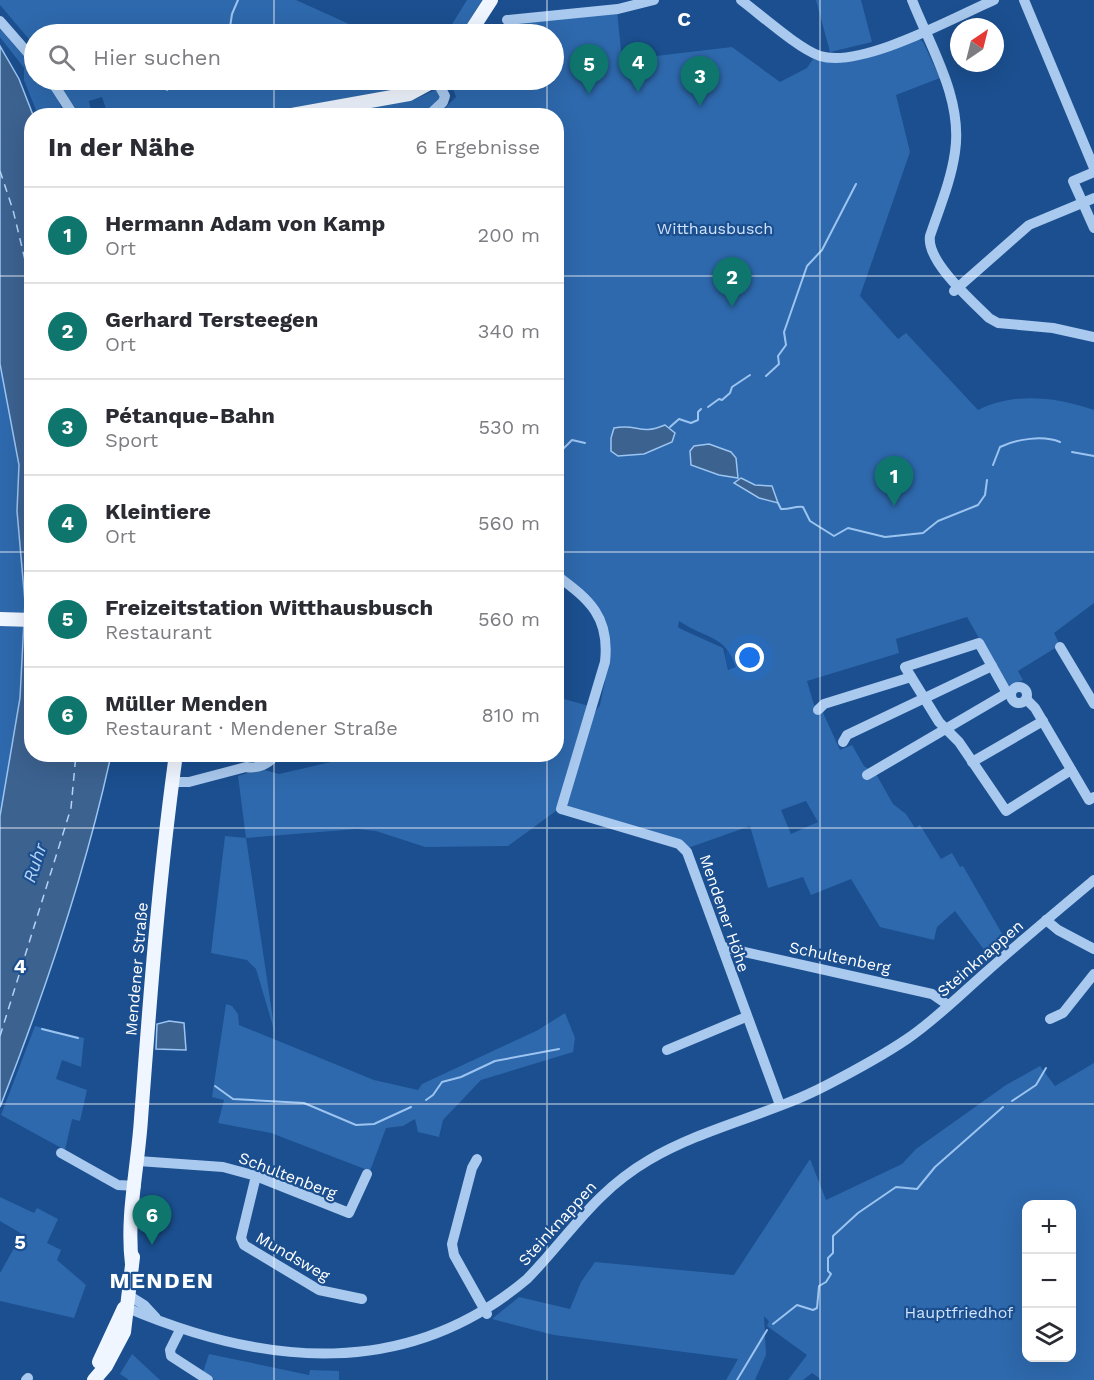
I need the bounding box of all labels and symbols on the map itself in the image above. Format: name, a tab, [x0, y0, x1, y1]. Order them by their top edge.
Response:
text: C	[677, 7, 691, 31]
north arrow	[950, 18, 1004, 72]
pin: 4	[618, 42, 658, 92]
pin: 5	[570, 44, 608, 94]
pin: 3	[680, 57, 720, 106]
park label: Witthausbusch	[657, 219, 773, 238]
pin: 2	[712, 258, 752, 307]
pin: 1	[874, 456, 914, 506]
your location	[735, 643, 764, 672]
water label: Ruhr	[18, 840, 51, 885]
street label: Mendener Höhe	[696, 852, 754, 974]
street label: Mendener Straße	[121, 901, 152, 1037]
street label: Steinknappen	[933, 916, 1027, 1001]
street label: Schultenberg	[787, 937, 893, 978]
text: 4	[14, 954, 27, 978]
street label: Schultenberg	[236, 1148, 340, 1203]
street label: Steinknappen	[514, 1177, 600, 1270]
pin: 6	[132, 1196, 172, 1245]
street label: Mundsweg	[252, 1228, 333, 1285]
text: 5	[14, 1230, 26, 1254]
district label: MENDEN	[109, 1268, 215, 1293]
park label: Hauptfriedhof	[905, 1303, 1014, 1322]

